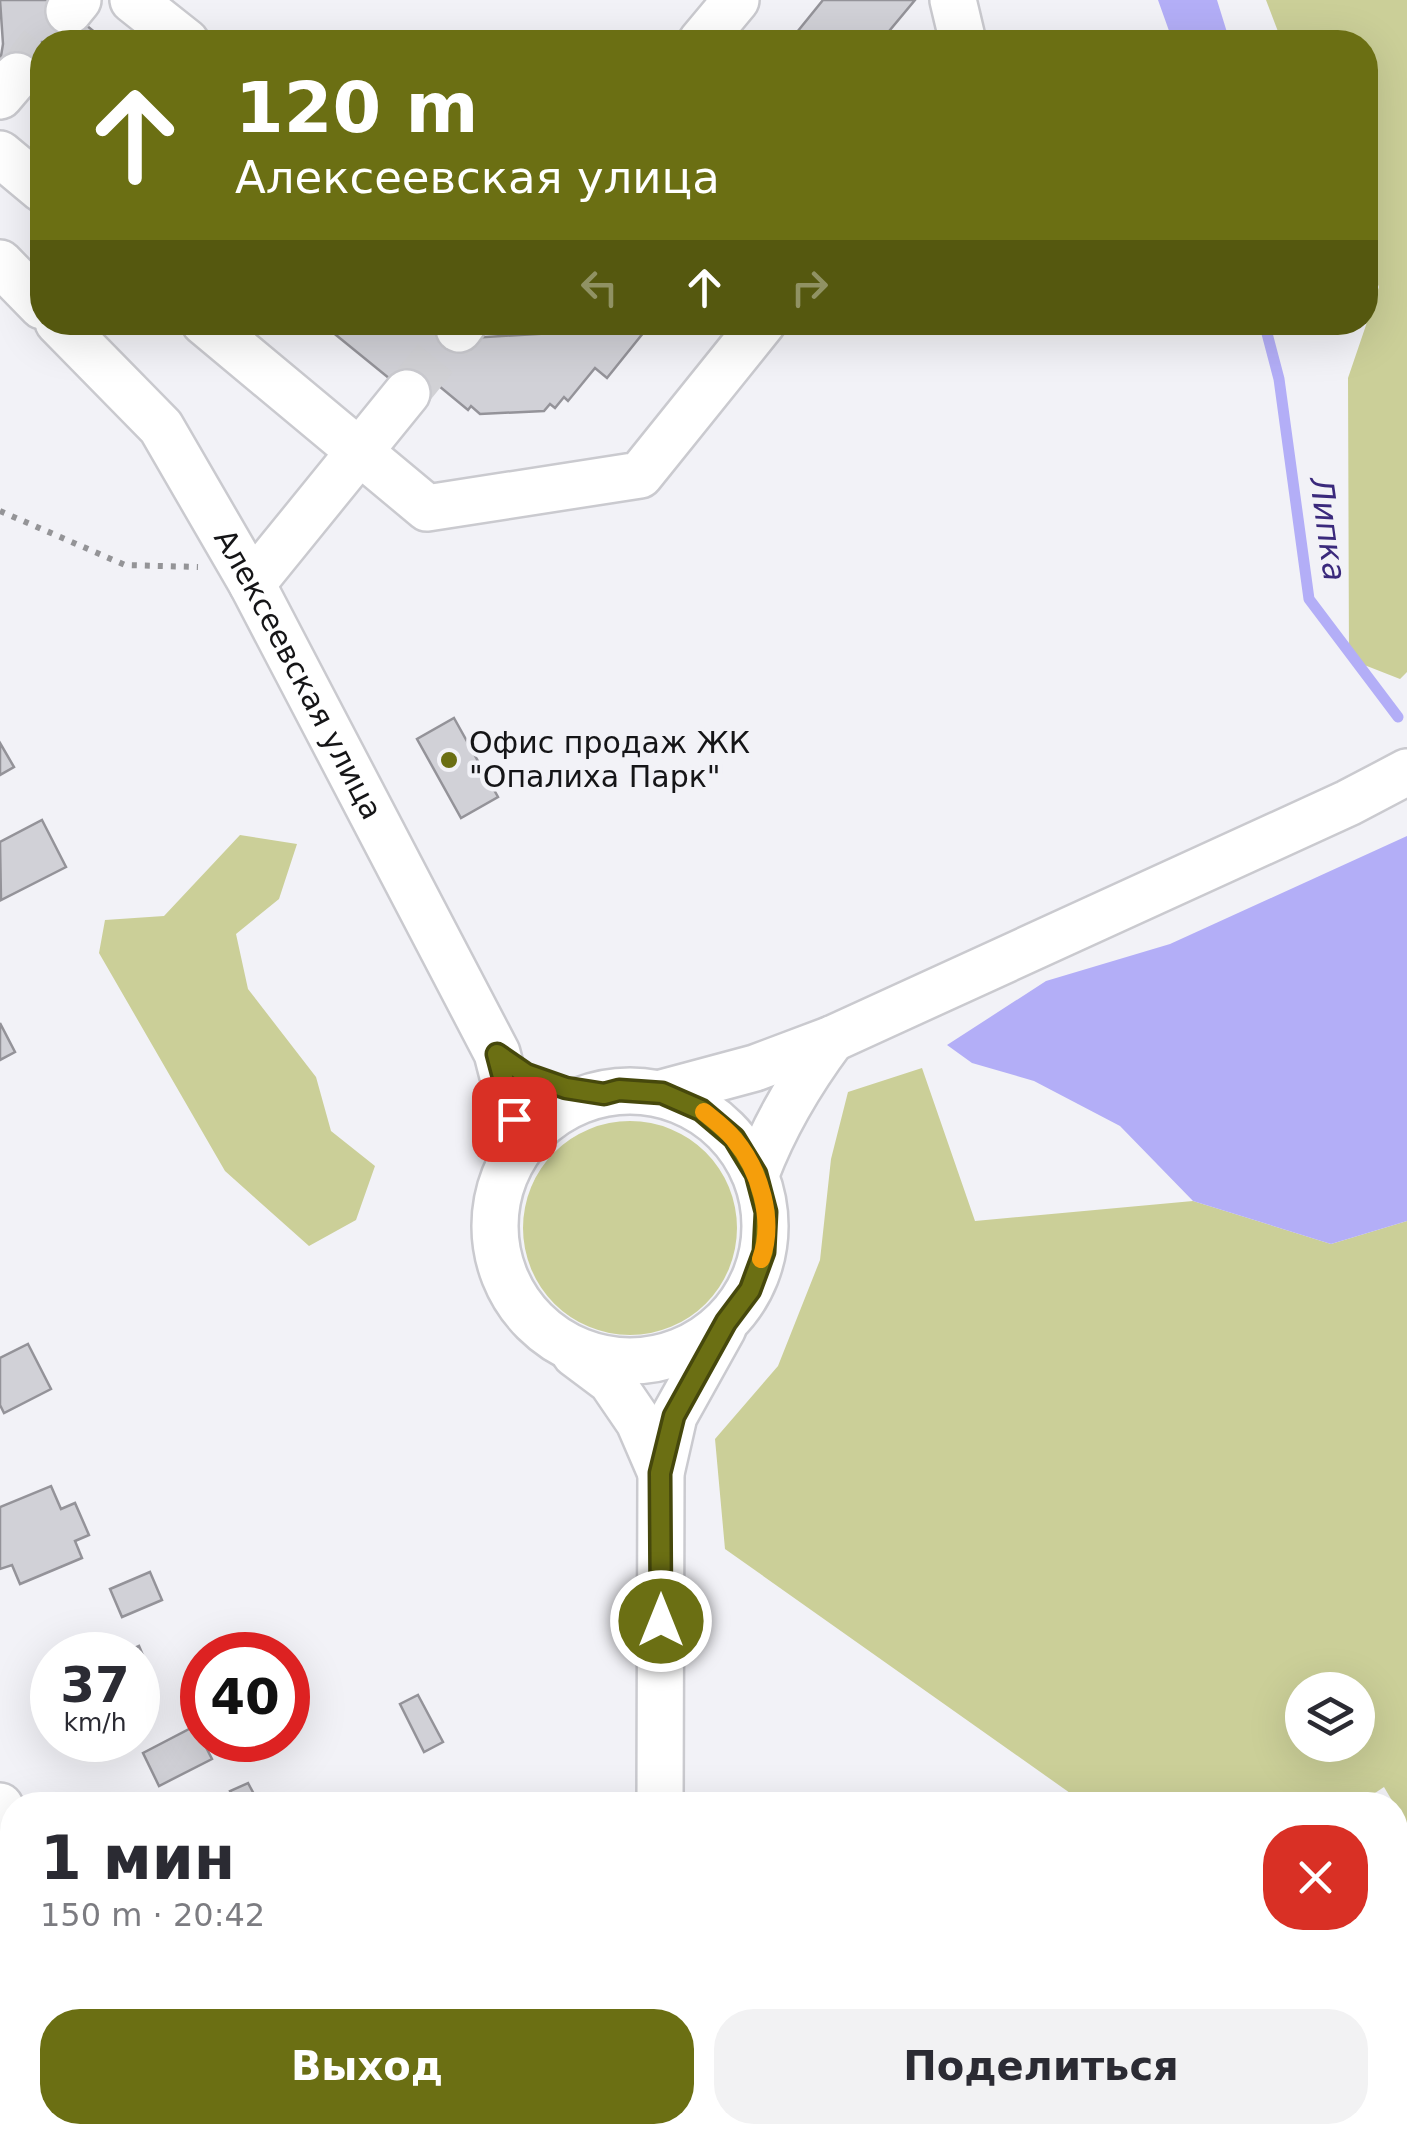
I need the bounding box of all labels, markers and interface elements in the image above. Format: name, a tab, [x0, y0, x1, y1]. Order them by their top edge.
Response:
text: 120 m	[235, 67, 478, 149]
icon: ahead	[70, 70, 200, 200]
text: Алексеевская улица	[235, 151, 720, 204]
icon: left	[572, 260, 627, 315]
icon: ahead	[677, 260, 732, 315]
icon: right	[782, 260, 837, 315]
water label: Липка	[1302, 474, 1354, 583]
street label: Алексеевская улица	[207, 523, 390, 825]
place label: Офис продаж ЖК "Опалиха Парк"	[469, 725, 750, 794]
marker: Офис продаж ЖК "Опалиха Парк"	[438, 749, 460, 771]
pin	[472, 1077, 557, 1162]
icon: arrive	[487, 1092, 542, 1147]
position arrow	[609, 1569, 713, 1673]
speed limit sign: 40	[180, 1632, 310, 1762]
text: 37	[60, 1656, 130, 1714]
map controls	[1285, 1672, 1375, 1762]
button: layers	[1285, 1672, 1375, 1762]
text: km/h	[63, 1708, 127, 1737]
text: 1 мин	[40, 1823, 235, 1893]
button: close	[1263, 1825, 1368, 1930]
text: 150 m · 20:42	[40, 1896, 265, 1934]
button: Выход	[40, 2009, 694, 2124]
button: Поделиться	[714, 2009, 1368, 2124]

